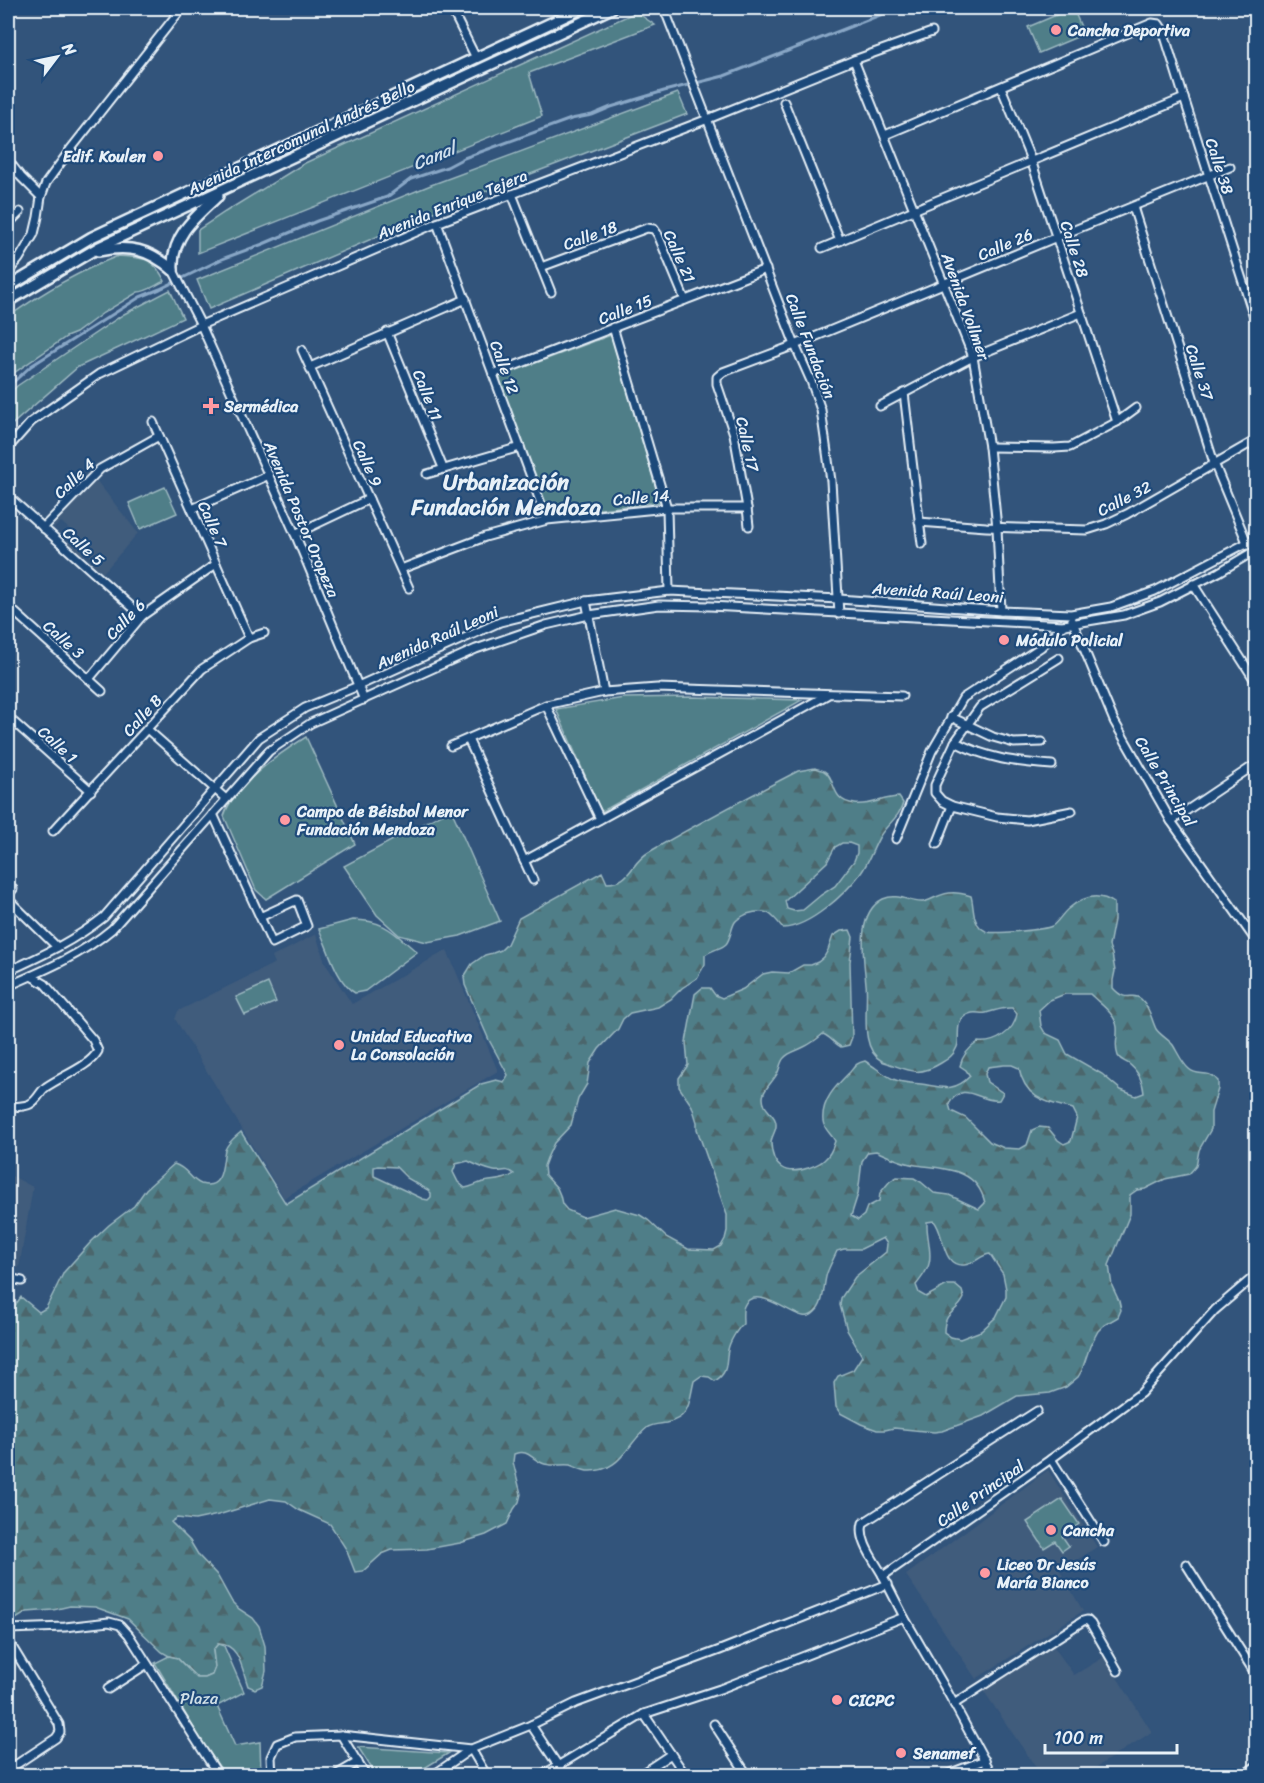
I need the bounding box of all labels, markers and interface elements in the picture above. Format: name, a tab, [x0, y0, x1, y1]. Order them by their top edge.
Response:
place label: Cancha Deportiva	[1067, 16, 1191, 45]
marker: Cancha Deportiva	[1049, 23, 1063, 37]
north arrow	[27, 27, 87, 87]
text: N	[54, 36, 85, 62]
street label: Avenida Intercomunal Andrés Bello	[182, 72, 420, 204]
water label: Canal	[407, 131, 464, 179]
street label: Calle 38	[1197, 134, 1242, 199]
place label: Edif. Koulen	[63, 142, 146, 171]
marker: Edif. Koulen	[151, 149, 165, 163]
street label: Avenida Enrique Tejera	[372, 161, 532, 248]
street label: Calle 18	[559, 212, 622, 259]
street label: Calle 28	[1052, 217, 1097, 282]
street label: Calle 26	[973, 220, 1037, 269]
street label: Calle 21	[655, 225, 704, 288]
street label: Avenida Vollmer	[932, 248, 999, 365]
street label: Calle 15	[594, 286, 657, 333]
street label: Calle Fundación	[777, 289, 844, 404]
street label: Calle 12	[481, 336, 528, 398]
street label: Calle 37	[1177, 340, 1222, 405]
street label: Calle 11	[404, 365, 451, 425]
place label: Sermédica	[223, 392, 299, 421]
marker: Sermédica	[202, 397, 220, 415]
street label: Calle 17	[727, 414, 768, 475]
street label: Avenida Postor Oropeza	[255, 435, 348, 603]
street label: Calle 9	[344, 435, 391, 492]
street label: Calle 4	[46, 451, 102, 506]
district label: Urbanización Fundación Mendoza	[410, 463, 602, 527]
street label: Calle 32	[1092, 472, 1156, 524]
street label: Calle 14	[612, 481, 670, 514]
street label: Calle 7	[189, 496, 236, 553]
street label: Calle 5	[56, 519, 112, 574]
street label: Avenida Raúl Leoni	[870, 573, 1005, 612]
street label: Calle 6	[98, 592, 153, 647]
street label: Avenida Raúl Leoni	[370, 597, 504, 678]
street label: Calle 3	[36, 612, 91, 666]
place label: Módulo Policial	[1015, 626, 1124, 655]
marker: Módulo Policial	[997, 633, 1011, 647]
street label: Calle B	[115, 687, 170, 744]
street label: Calle 1	[31, 718, 85, 771]
street label: Calle Principal	[1127, 730, 1204, 833]
place label: Campo de Béisbol Menor Fundación Mendoza	[296, 797, 469, 844]
marker: Campo de Béisbol Menor Fundación Mendoza	[278, 813, 292, 827]
place label: Unidad Educativa La Consolación	[351, 1022, 473, 1069]
marker: Unidad Educativa La Consolación	[332, 1038, 346, 1052]
street label: Calle Principal	[930, 1452, 1031, 1535]
place label: Cancha	[1062, 1516, 1115, 1545]
marker: Cancha	[1044, 1523, 1058, 1537]
place label: Liceo Dr Jesús María Bianco	[996, 1550, 1096, 1597]
marker: Liceo Dr Jesús María Bianco	[978, 1566, 992, 1580]
park label: Plaza	[180, 1684, 219, 1713]
place label: CICPC	[848, 1686, 895, 1715]
marker: CICPC	[830, 1693, 844, 1707]
scale bar	[1045, 1717, 1177, 1755]
text: 100 m	[1054, 1722, 1103, 1754]
place label: Senamef	[912, 1739, 977, 1768]
marker: Senamef	[894, 1746, 908, 1760]

